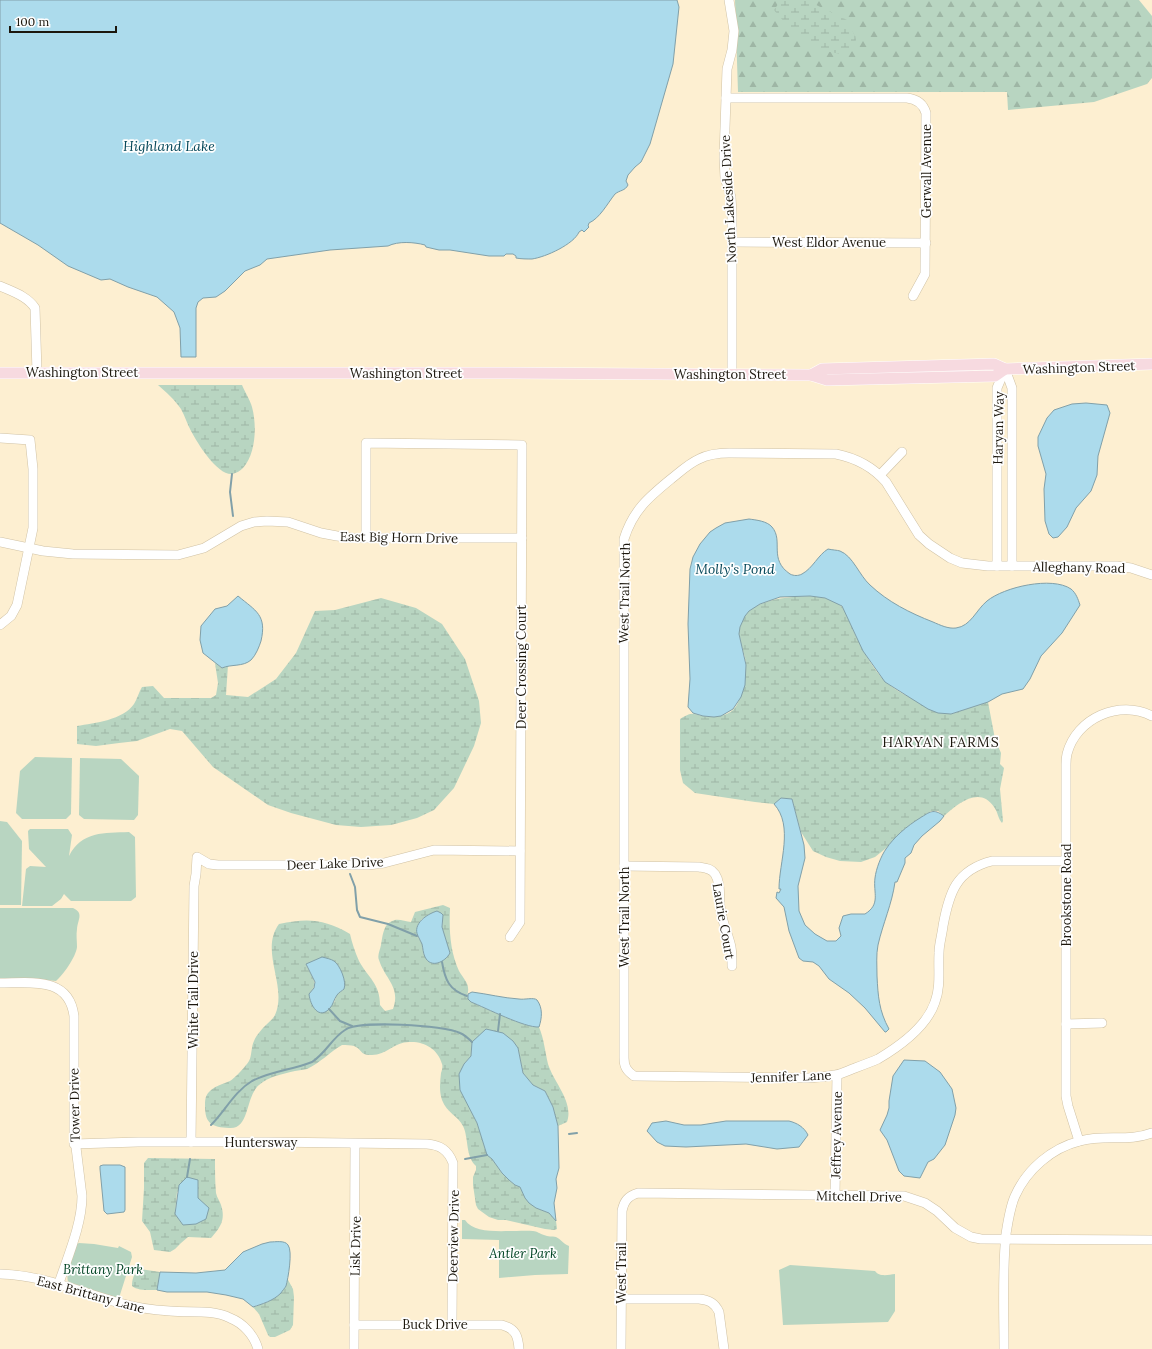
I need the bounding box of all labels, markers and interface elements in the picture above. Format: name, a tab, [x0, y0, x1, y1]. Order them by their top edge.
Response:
scale bar	[10, 8, 116, 34]
text: 100 m	[16, 14, 49, 29]
street label: Gerwall Avenue	[918, 124, 935, 218]
street label: North Lakeside Drive	[717, 135, 740, 263]
water label: Highland Lake	[123, 137, 215, 155]
street label: West Eldor Avenue	[772, 234, 886, 251]
street label: Washington Street	[1023, 357, 1136, 378]
street label: Washington Street	[26, 364, 138, 381]
street label: Washington Street	[350, 365, 462, 382]
street label: Washington Street	[674, 366, 786, 383]
street label: Haryan Way	[989, 391, 1008, 465]
street label: East Big Horn Drive	[340, 528, 458, 547]
street label: West Trail North	[615, 542, 634, 644]
street label: Alleghany Road	[1032, 558, 1126, 577]
water label: Molly's Pond	[695, 560, 775, 578]
street label: Deer Crossing Court	[513, 605, 530, 729]
district label: HARYAN FARMS	[882, 733, 1000, 751]
street label: Brookstone Road	[1058, 843, 1075, 946]
street label: Deer Lake Drive	[286, 853, 384, 874]
street label: West Trail North	[616, 866, 633, 967]
street label: Laurie Court	[708, 882, 739, 961]
street label: White Tail Drive	[185, 951, 202, 1049]
street label: Jennifer Lane	[749, 1067, 832, 1086]
street label: Tower Drive	[65, 1068, 84, 1142]
street label: Jeffrey Avenue	[827, 1091, 846, 1180]
street label: Huntersway	[225, 1134, 298, 1151]
street label: Mitchell Drive	[816, 1187, 902, 1206]
street label: Deerview Drive	[444, 1189, 463, 1283]
street label: Lisk Drive	[346, 1216, 365, 1276]
street label: West Trail	[613, 1242, 630, 1304]
park label: Antler Park	[488, 1245, 557, 1262]
park label: Brittany Park	[63, 1261, 143, 1278]
street label: East Brittany Lane	[35, 1272, 147, 1317]
street label: Buck Drive	[402, 1316, 468, 1333]

